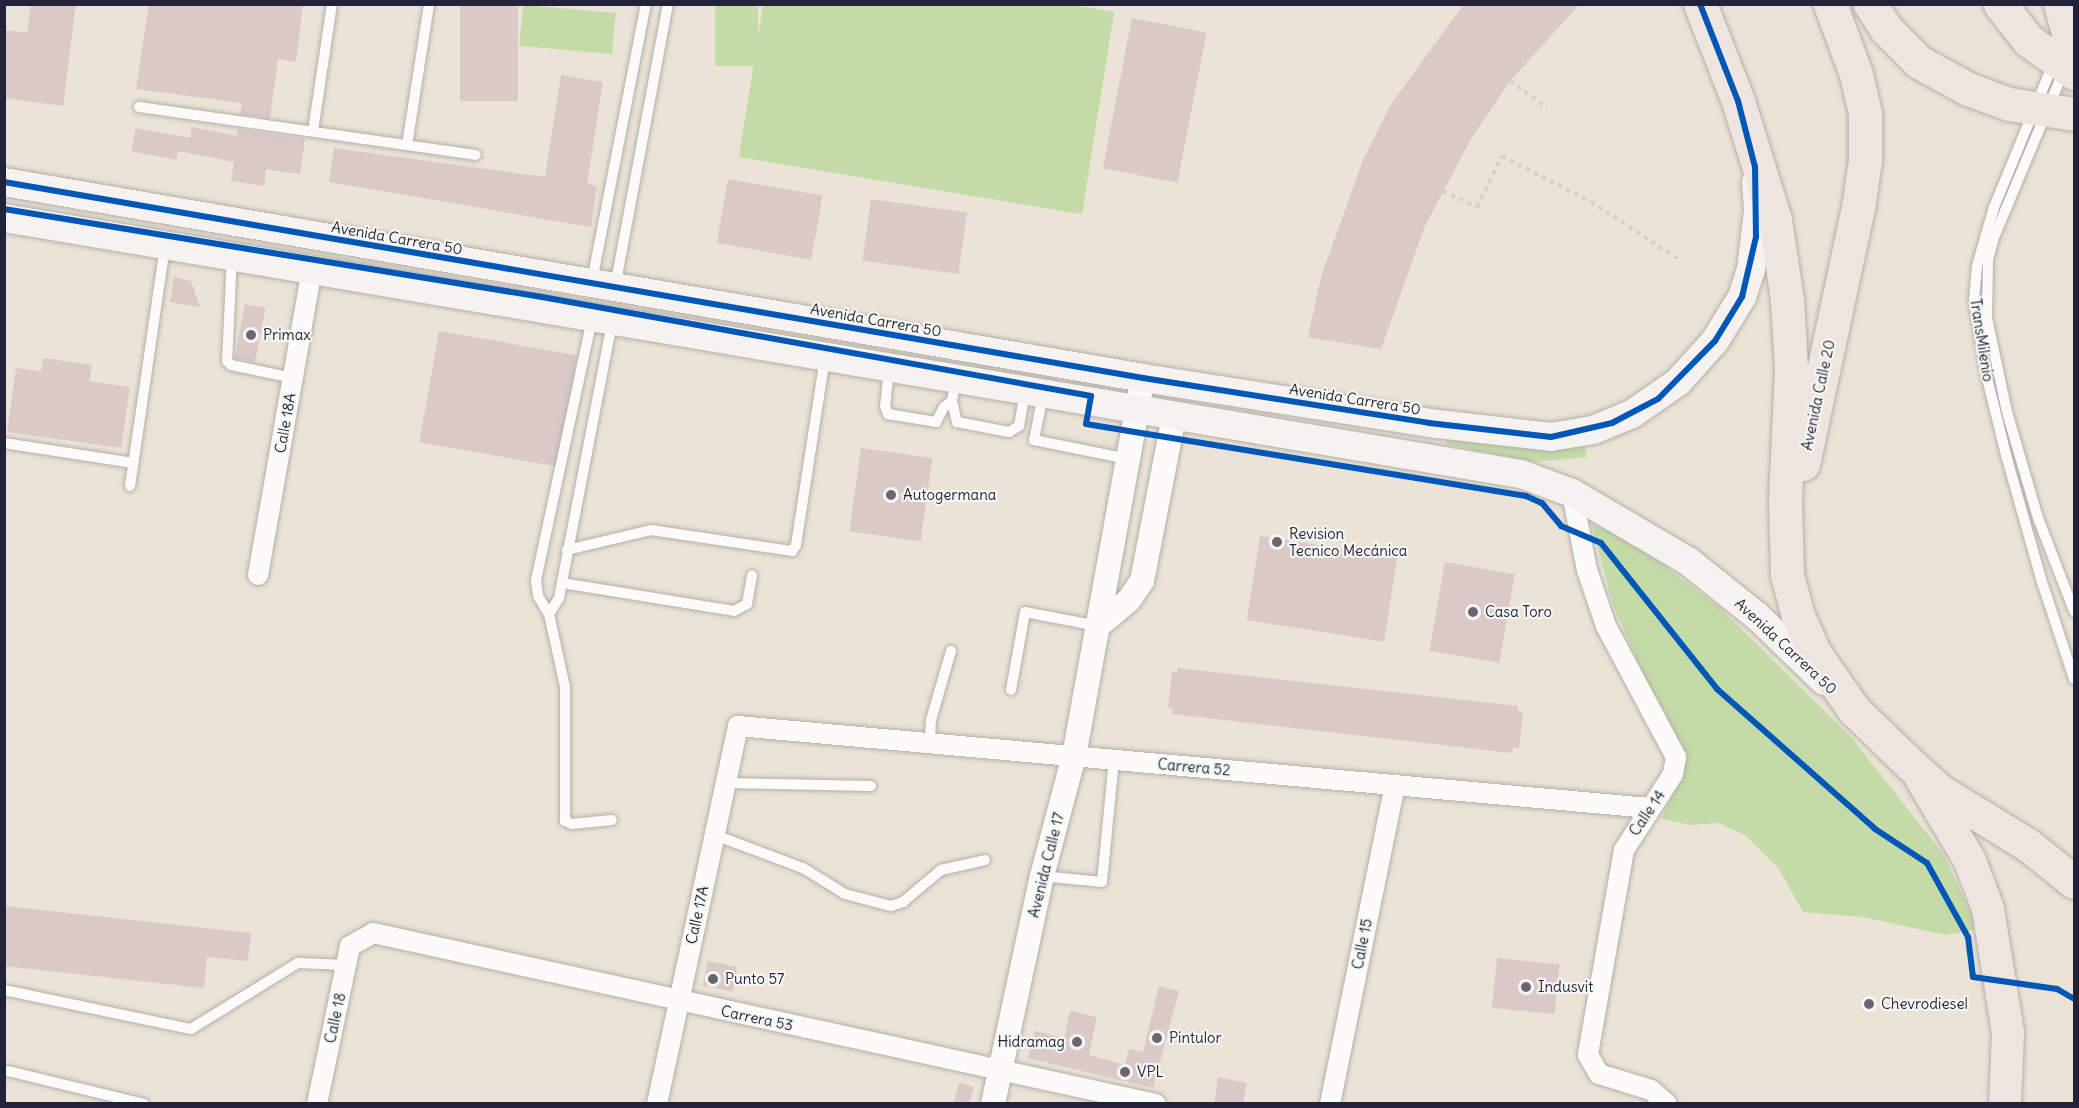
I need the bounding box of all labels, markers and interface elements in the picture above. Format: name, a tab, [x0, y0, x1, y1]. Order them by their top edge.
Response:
street label: Avenida Carrera 50	[330, 218, 464, 258]
street label: TransMilenio	[1967, 297, 1997, 383]
street label: Avenida Carrera 50	[809, 300, 943, 340]
place label: Primax	[263, 326, 311, 344]
marker: Primax	[244, 328, 258, 342]
street label: Avenida Calle 20	[1797, 338, 1839, 452]
street label: Avenida Carrera 50	[1288, 380, 1422, 418]
street label: Calle 18A	[271, 391, 299, 455]
place label: Autogermana	[903, 486, 996, 504]
marker: Autogermana	[884, 488, 898, 502]
place label: Revision Tecnico Mecánica	[1289, 524, 1407, 559]
marker: Revision Tecnico Mecánica	[1270, 535, 1284, 549]
street label: Avenida Carrera 50	[1731, 594, 1841, 698]
place label: Casa Toro	[1485, 603, 1552, 621]
marker: Casa Toro	[1466, 605, 1480, 619]
street label: Carrera 52	[1157, 755, 1231, 779]
street label: Calle 14	[1625, 787, 1669, 839]
street label: Avenida Calle 17	[1024, 810, 1068, 920]
street label: Calle 17A	[682, 884, 712, 946]
street label: Calle 15	[1348, 917, 1376, 971]
place label: Punto 57	[725, 970, 784, 988]
marker: Punto 57	[706, 972, 720, 986]
place label: Indusvit	[1538, 978, 1593, 996]
marker: Indusvit	[1519, 980, 1533, 994]
street label: Calle 18	[321, 991, 349, 1045]
place label: Chevrodiesel	[1881, 995, 1968, 1013]
marker: Chevrodiesel	[1862, 997, 1876, 1011]
street label: Carrera 53	[719, 1002, 795, 1034]
place label: Pintulor	[1169, 1029, 1222, 1047]
marker: Pintulor	[1150, 1031, 1164, 1045]
place label: Hidramag	[998, 1033, 1065, 1051]
marker: Hidramag	[1070, 1035, 1084, 1049]
place label: VPL	[1137, 1063, 1164, 1081]
marker: VPL	[1118, 1065, 1132, 1079]

